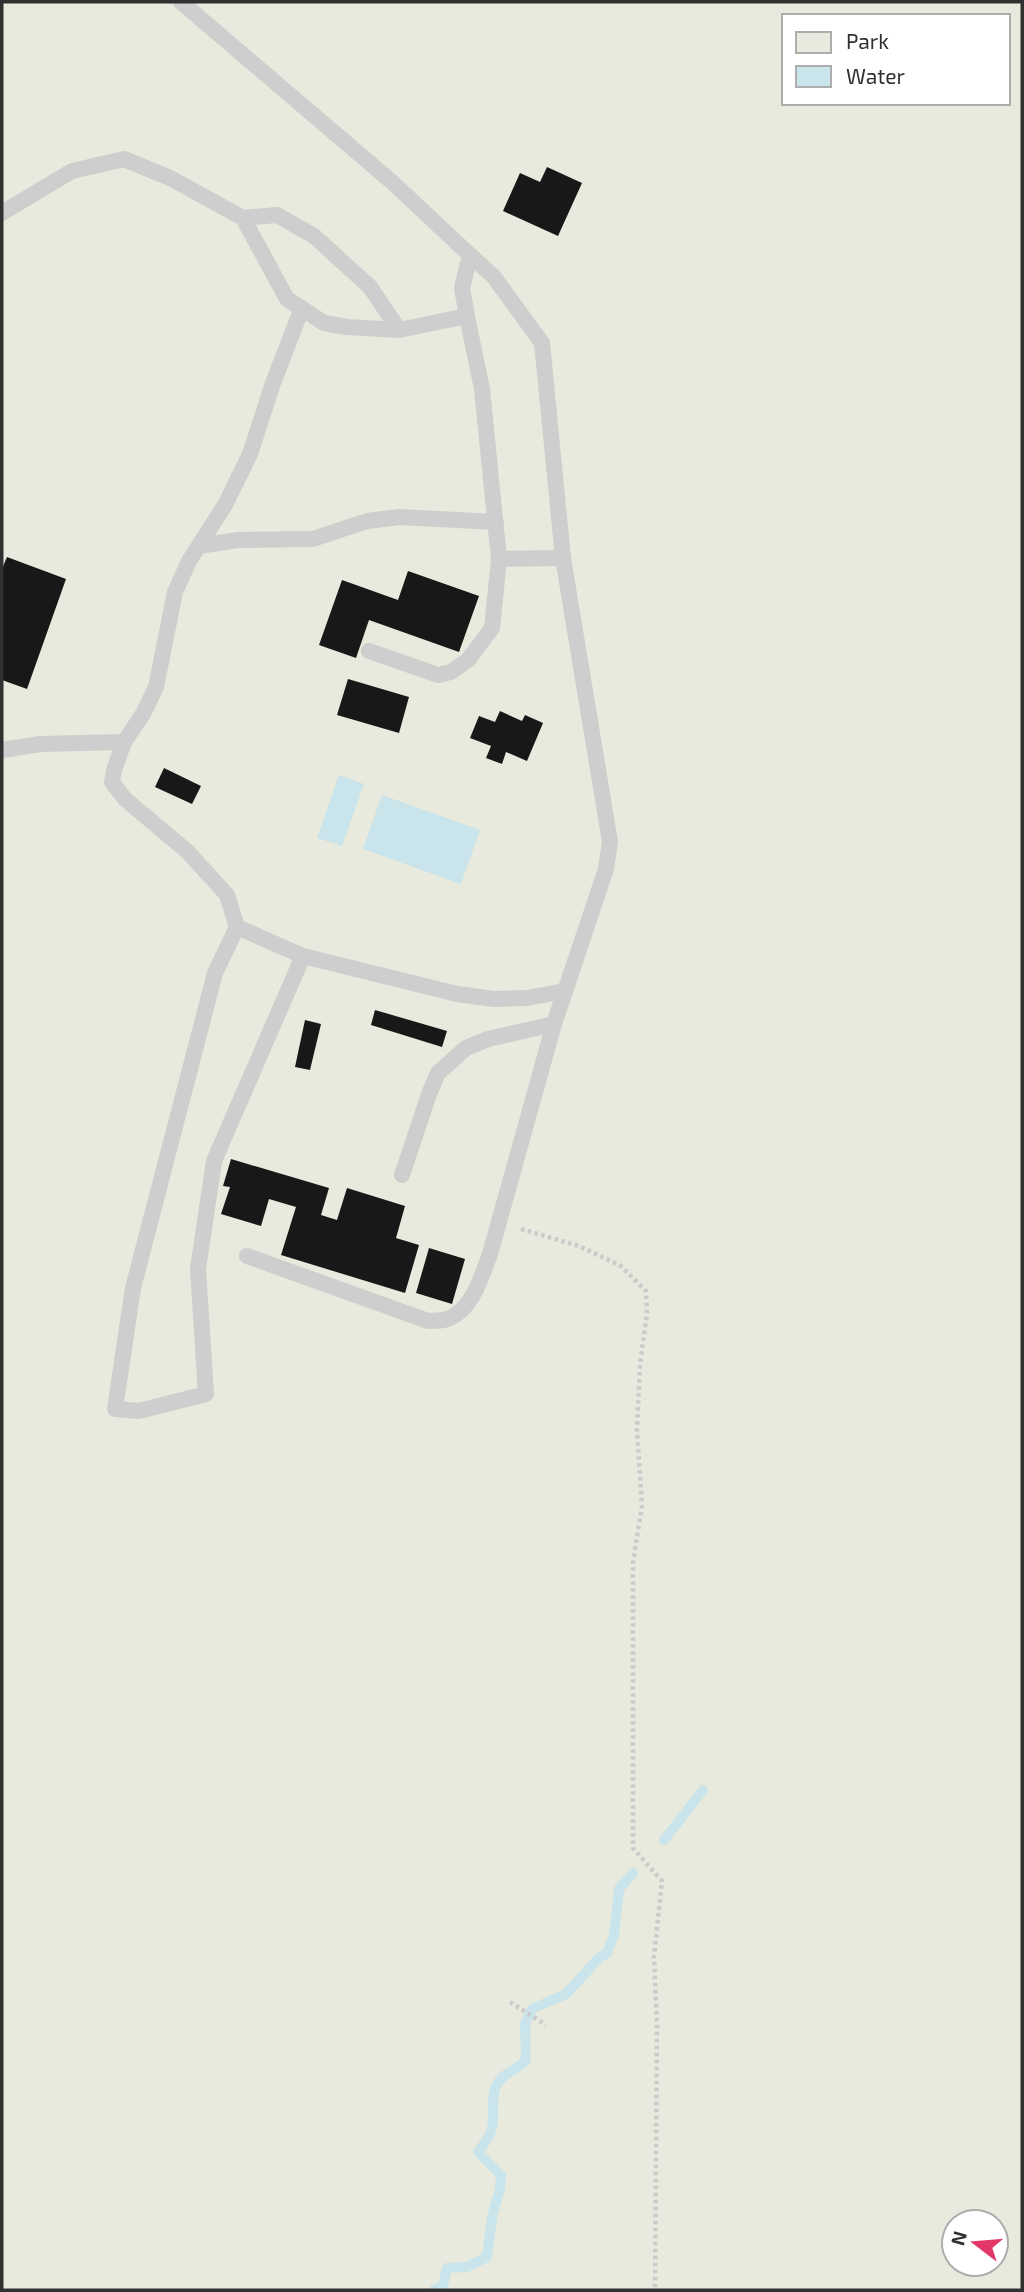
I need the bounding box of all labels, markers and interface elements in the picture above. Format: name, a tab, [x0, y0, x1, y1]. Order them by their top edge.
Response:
legend	[782, 14, 1010, 105]
text: Park	[846, 28, 889, 53]
text: Water	[846, 63, 905, 88]
north arrow	[940, 2208, 1010, 2278]
text: N	[945, 2228, 971, 2248]

